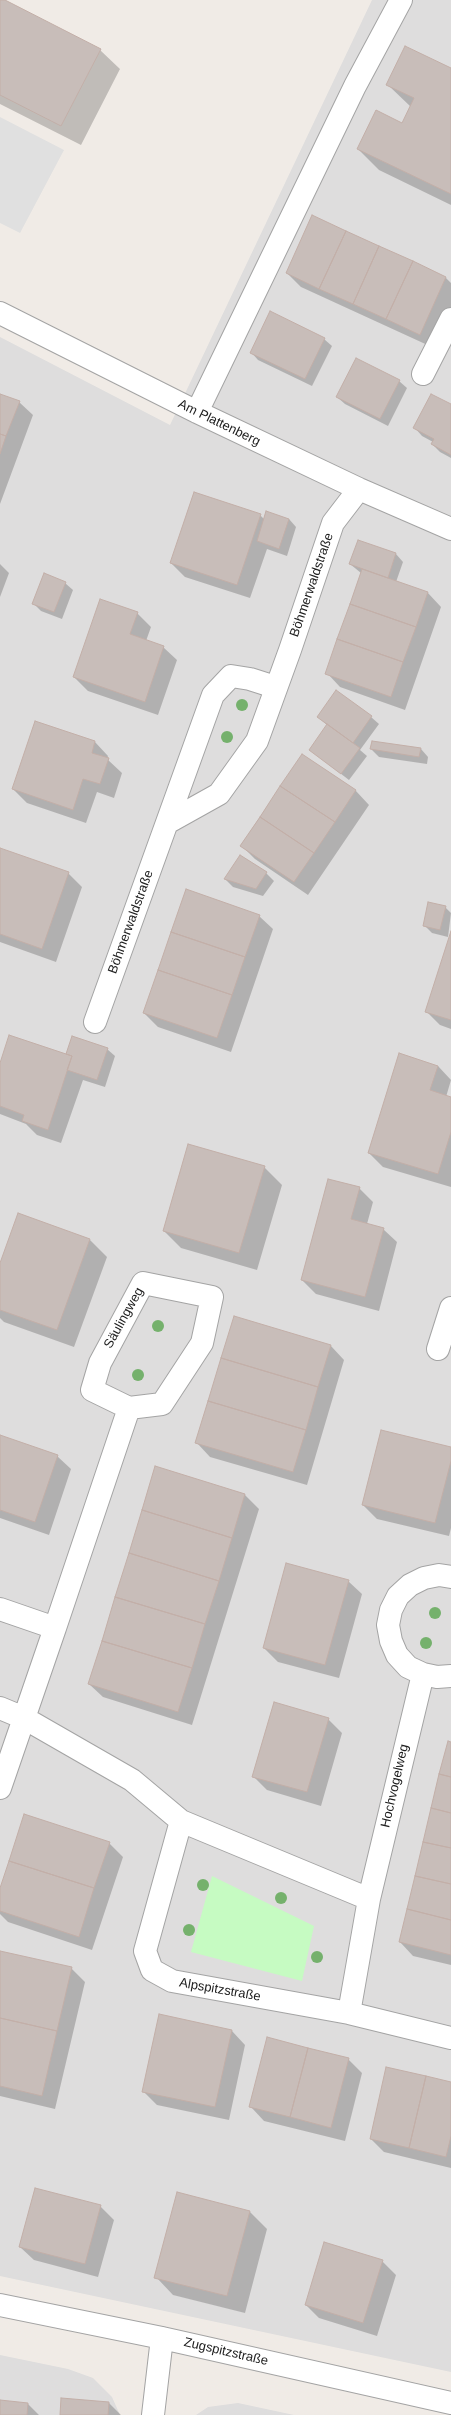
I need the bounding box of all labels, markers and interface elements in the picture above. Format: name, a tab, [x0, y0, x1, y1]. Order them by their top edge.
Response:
street label: Am Plattenberg	[175, 396, 263, 450]
street label: Böhmerwaldstraße	[287, 531, 337, 639]
street label: Böhmerwaldstraße	[105, 868, 157, 976]
street label: Säulingweg	[101, 1285, 147, 1351]
street label: Hochvogelweg	[378, 1743, 412, 1829]
street label: Alpspitzstraße	[178, 1975, 262, 2005]
street label: Zugspitzstraße	[182, 2335, 270, 2369]

